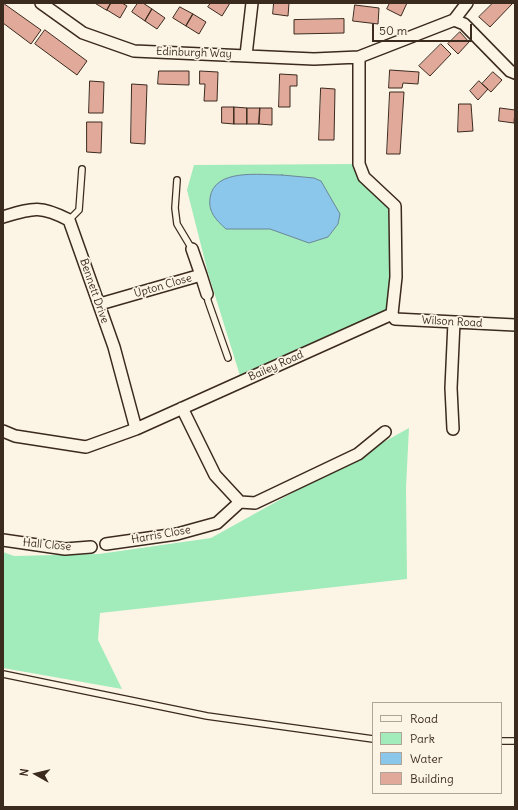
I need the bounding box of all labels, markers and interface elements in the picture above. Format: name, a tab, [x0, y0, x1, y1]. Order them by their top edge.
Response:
scale bar	[374, 16, 474, 42]
text: 50 m	[379, 23, 407, 38]
street label: Edinburgh Way	[156, 45, 232, 61]
street label: Bennett Drive	[77, 257, 111, 325]
street label: Upton Close	[133, 271, 193, 301]
street label: Wilson Road	[421, 314, 483, 330]
street label: Bailey Road	[246, 348, 306, 384]
street label: Harris Close	[130, 523, 192, 547]
street label: Hall Close	[22, 536, 72, 554]
legend	[372, 702, 502, 794]
text: Road	[410, 711, 438, 726]
text: Park	[410, 731, 435, 746]
text: Water	[410, 751, 443, 766]
north arrow	[16, 754, 56, 794]
text: N	[17, 768, 32, 777]
text: Building	[410, 771, 454, 786]

